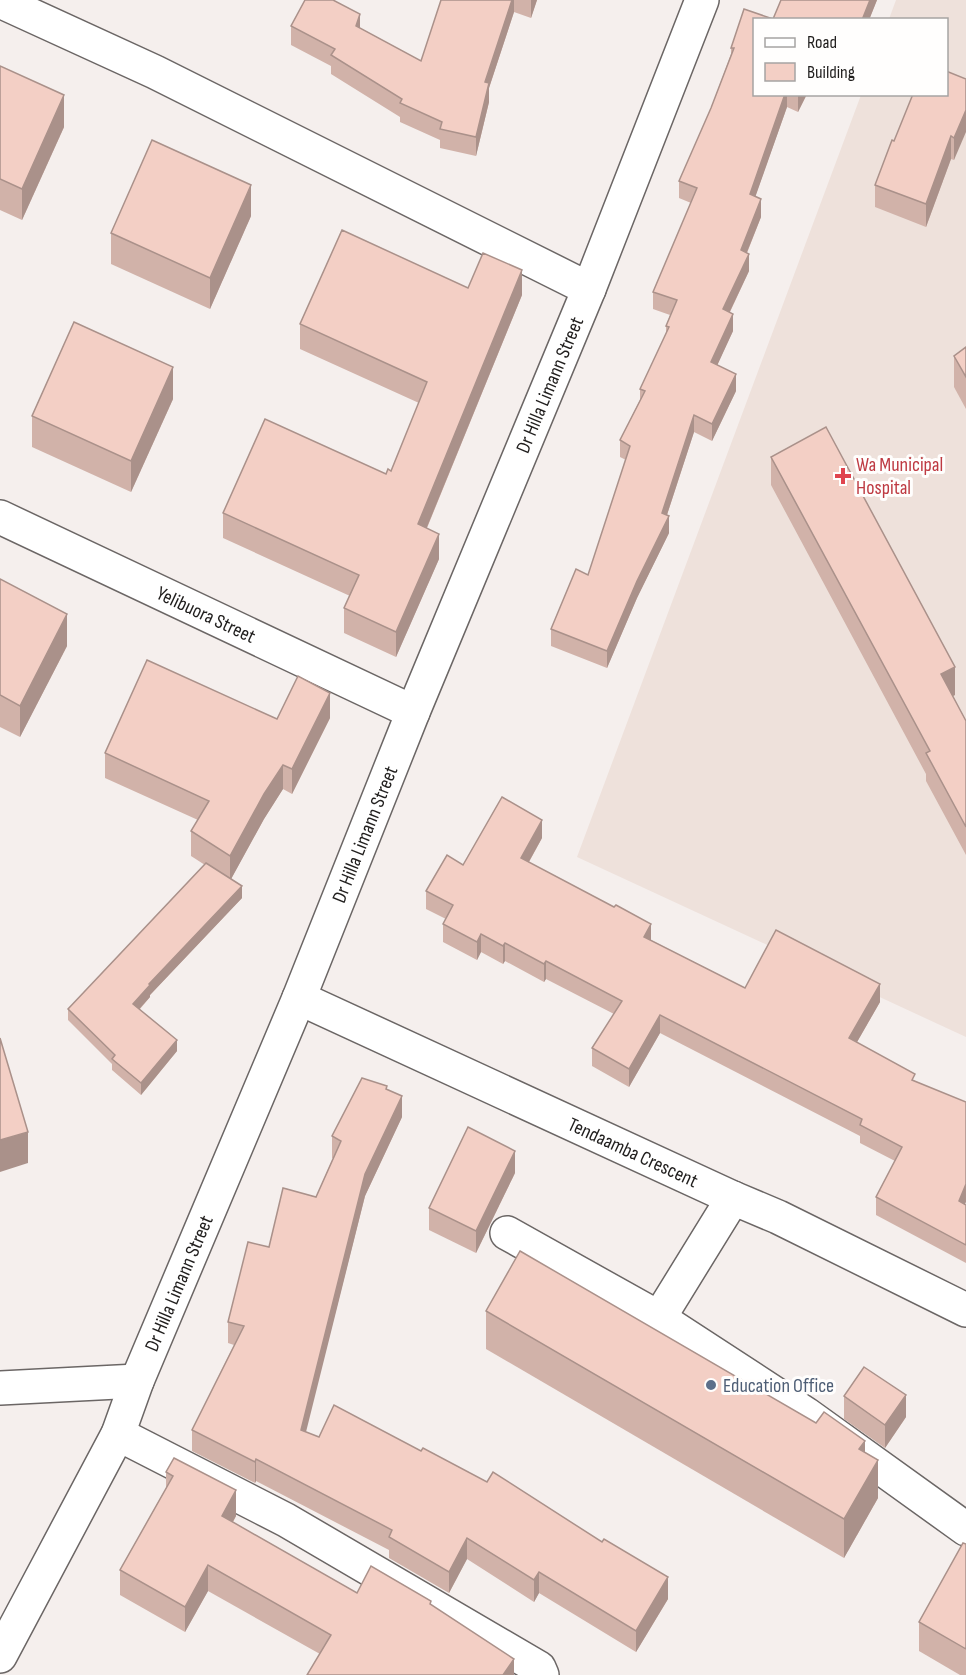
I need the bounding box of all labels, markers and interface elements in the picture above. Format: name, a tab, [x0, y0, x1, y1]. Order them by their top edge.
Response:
legend	[753, 18, 948, 96]
text: Road	[807, 32, 837, 53]
text: Building	[807, 62, 855, 83]
street label: Dr Hilla Limann Street	[511, 313, 589, 457]
place label: Wa Municipal Hospital	[856, 453, 943, 500]
marker: Wa Municipal Hospital	[834, 467, 852, 485]
street label: Yelibuora Street	[152, 582, 259, 649]
street label: Dr Hilla Limann Street	[327, 763, 403, 906]
street label: Tendaamba Crescent	[564, 1113, 702, 1193]
street label: Dr Hilla Limann Street	[140, 1212, 219, 1355]
place label: Education Office	[723, 1374, 834, 1398]
marker: Education Office	[704, 1378, 718, 1392]

